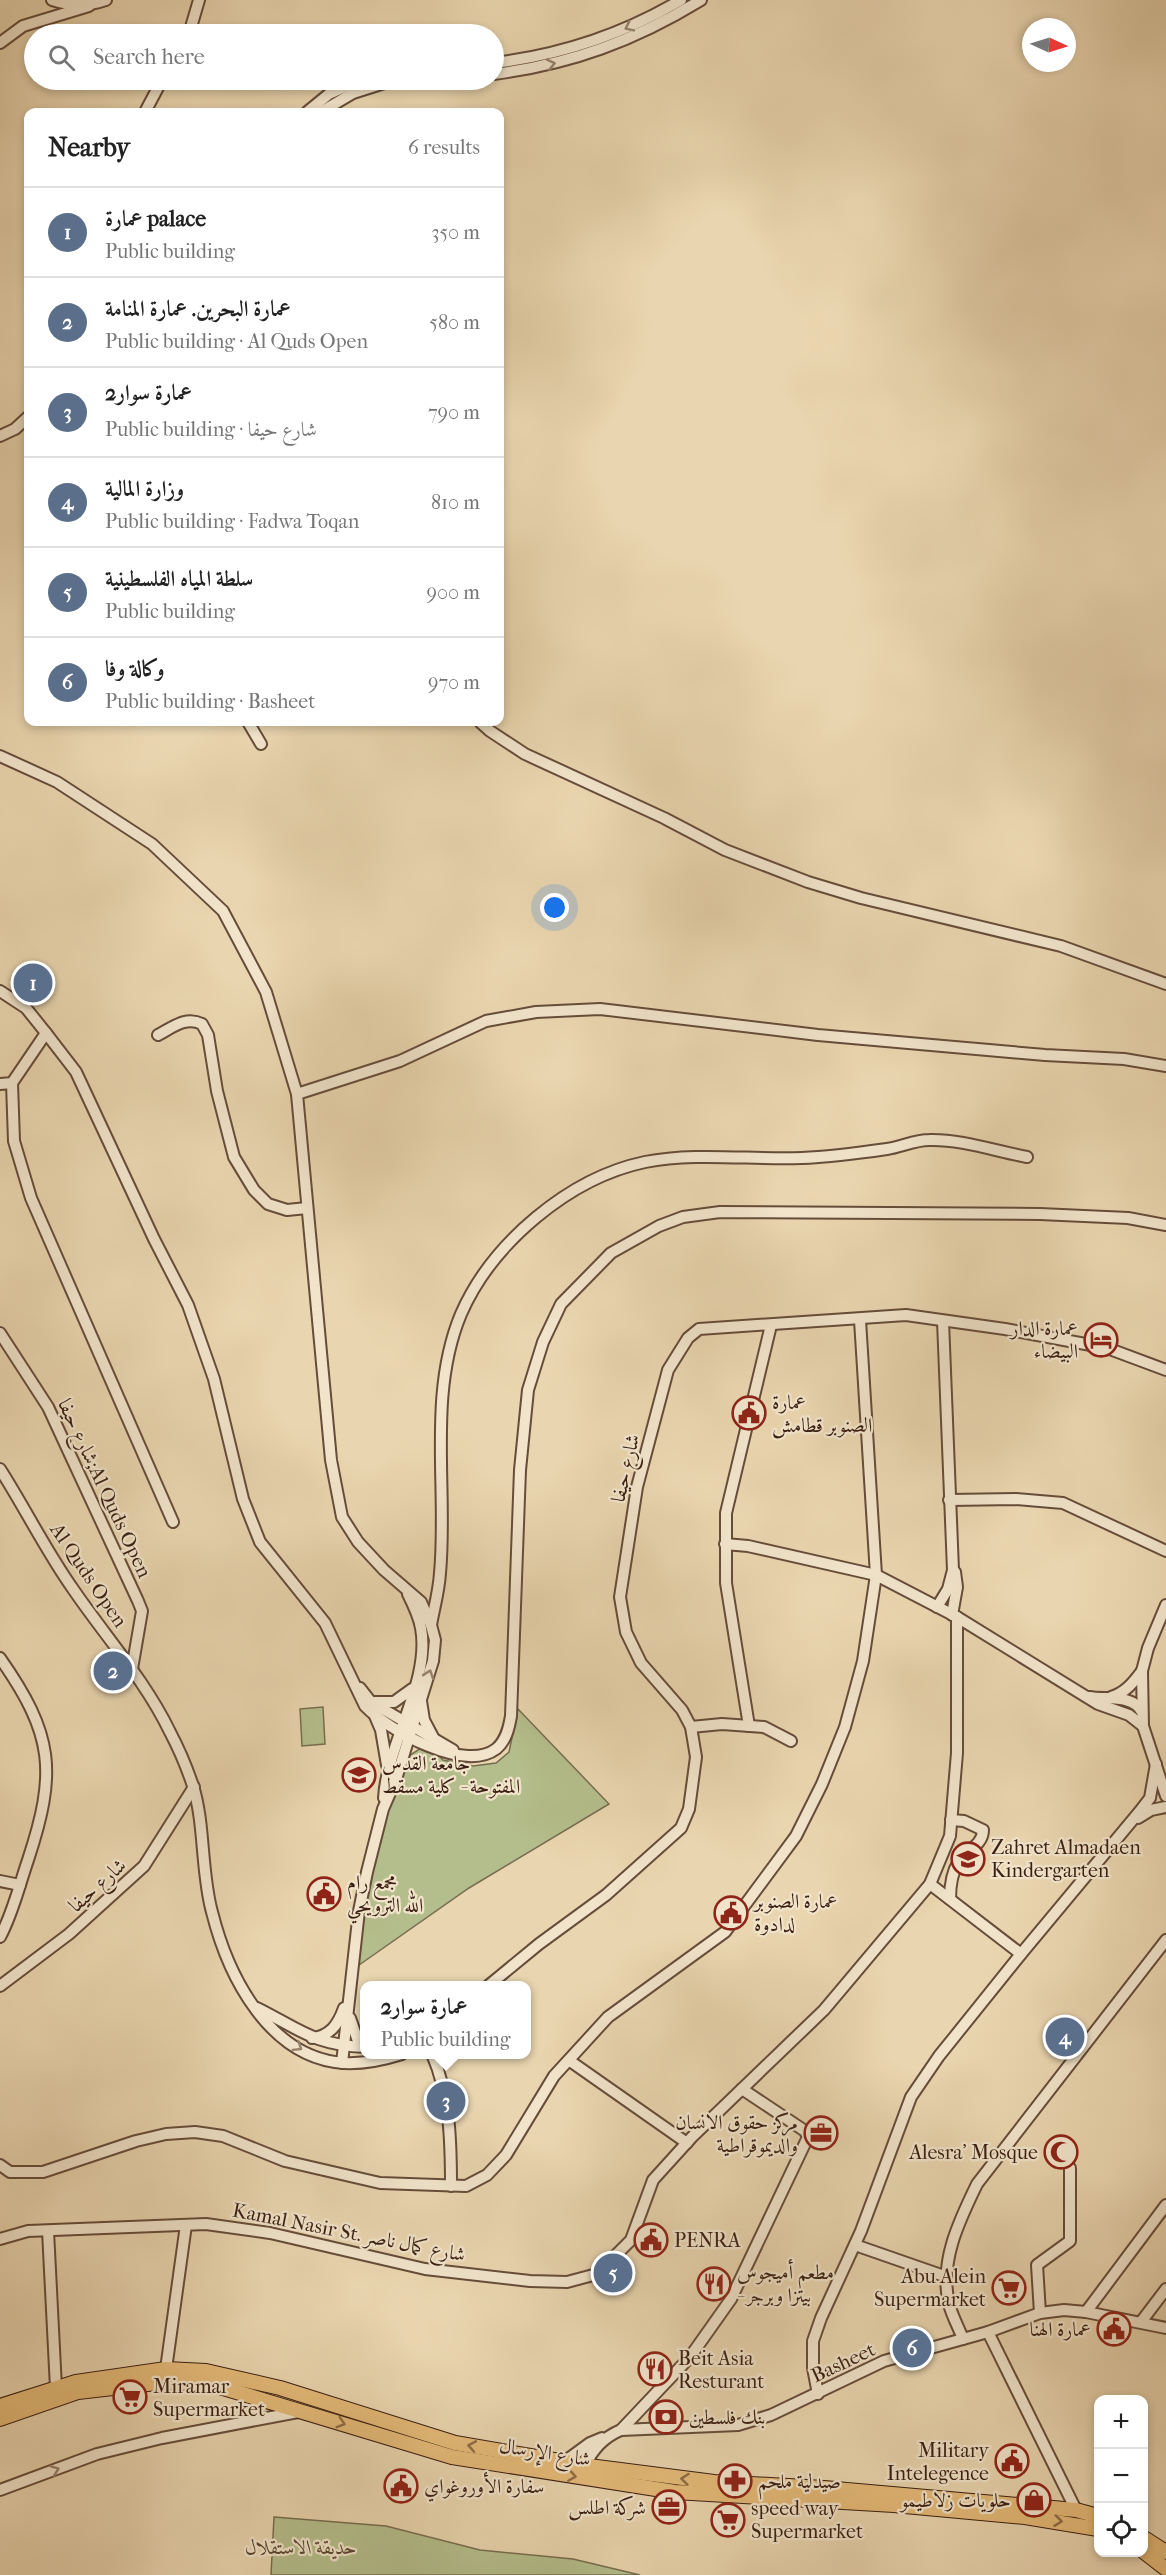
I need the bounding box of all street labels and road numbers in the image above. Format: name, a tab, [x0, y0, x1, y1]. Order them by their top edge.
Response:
street label: شارع حيفا;Al Quds Open	[53, 1395, 157, 1581]
street label: شارع حيفا	[607, 1432, 650, 1506]
street label: Al Quds Open	[45, 1518, 133, 1632]
street label: شارع حيفا	[64, 1854, 135, 1922]
street label: Kamal Nasir St. شارع كمال ناصر	[229, 2199, 467, 2272]
street label: Basheet	[808, 2338, 879, 2387]
street label: شارع الإرسال	[497, 2434, 592, 2477]

